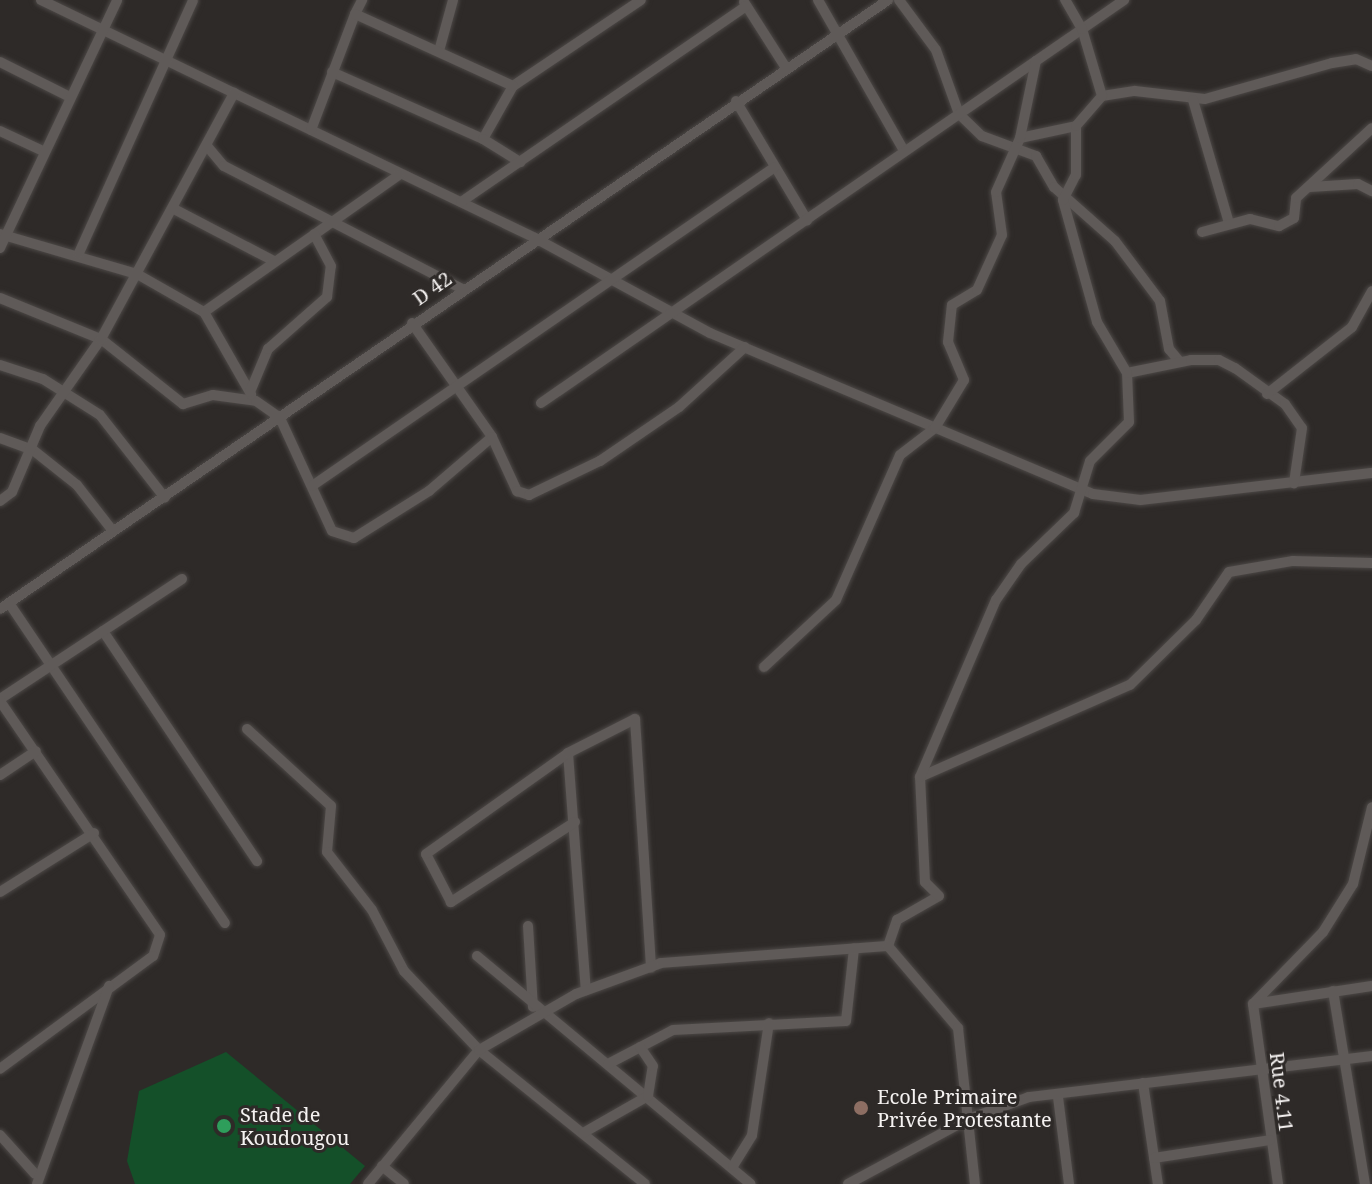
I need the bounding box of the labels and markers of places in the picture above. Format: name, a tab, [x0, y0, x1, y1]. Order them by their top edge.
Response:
place label: Ecole Primaire Privée Protestante	[877, 1084, 1052, 1131]
marker: Ecole Primaire Privée Protestante	[852, 1099, 870, 1117]
place label: Stade de Koudougou	[240, 1102, 349, 1149]
marker: Stade de Koudougou	[215, 1117, 233, 1135]

